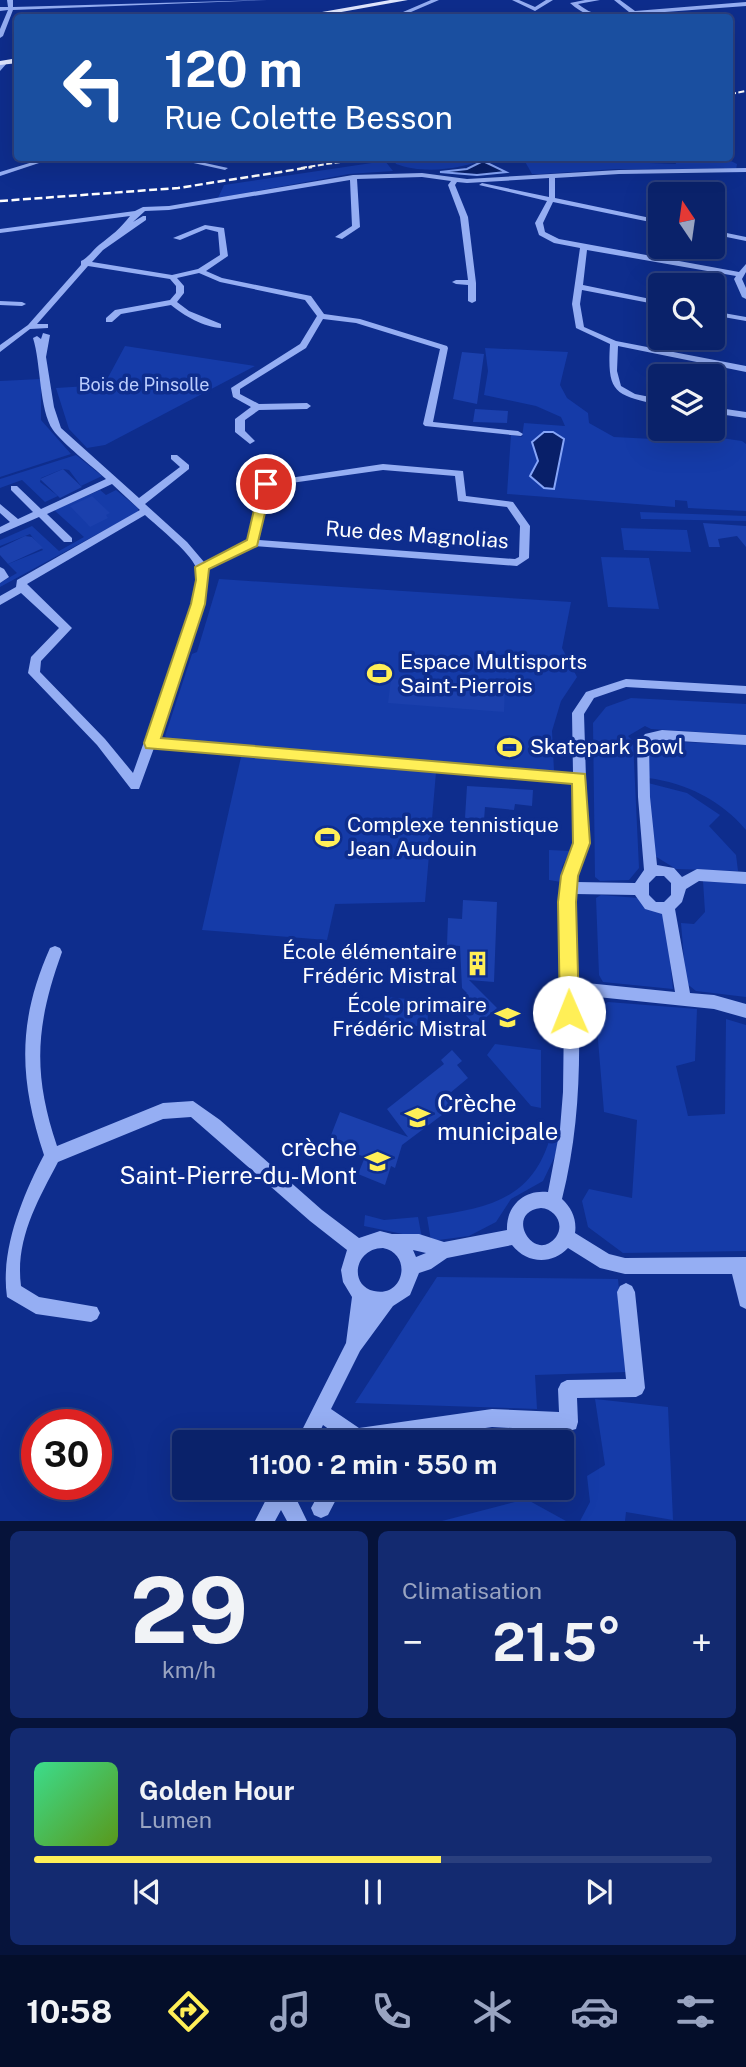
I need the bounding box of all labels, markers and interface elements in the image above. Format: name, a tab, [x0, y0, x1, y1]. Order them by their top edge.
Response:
text: 120 m	[164, 40, 303, 98]
icon: left	[49, 42, 140, 133]
text: Rue Colette Besson	[164, 99, 453, 136]
north arrow	[648, 182, 724, 259]
map controls	[648, 182, 725, 441]
button: search	[648, 273, 725, 350]
button: layers	[648, 364, 725, 441]
park label: Bois de Pinsolle	[78, 374, 210, 395]
pin	[236, 454, 296, 514]
icon: arrive	[247, 465, 285, 503]
street label: Rue des Magnolias	[325, 516, 509, 553]
place label: Espace Multisports Saint-Pierrois	[400, 649, 587, 698]
sports icon: Espace Multisports Saint-Pierrois	[366, 660, 394, 688]
sports icon: Skatepark Bowl	[496, 733, 524, 761]
place label: Skatepark Bowl	[530, 734, 684, 759]
place label: Complexe tennistique Jean Audouin	[347, 812, 559, 861]
sports icon: Complexe tennistique Jean Audouin	[313, 823, 341, 851]
place label: École élémentaire Frédéric Mistral	[282, 939, 457, 988]
building icon: École élémentaire Frédéric Mistral	[463, 950, 491, 978]
position arrow	[532, 975, 606, 1049]
place label: École primaire Frédéric Mistral	[332, 992, 487, 1041]
school or university icon: École primaire Frédéric Mistral	[493, 1003, 521, 1031]
place label: Crèche municipale	[437, 1089, 558, 1145]
school or university icon: Crèche municipale	[403, 1104, 431, 1132]
place label: crèche Saint-Pierre-du-Mont	[119, 1133, 357, 1189]
school or university icon: crèche Saint-Pierre-du-Mont	[363, 1148, 391, 1176]
speed limit sign: 30	[21, 1409, 112, 1500]
text: 11:00 · 2 min · 550 m	[249, 1449, 497, 1480]
text: 29	[130, 1557, 248, 1663]
text: Climatisation	[402, 1577, 542, 1604]
text: 21.5°	[492, 1612, 622, 1673]
text: −	[402, 1620, 423, 1665]
text: +	[691, 1620, 712, 1665]
text: km/h	[162, 1656, 216, 1683]
text: Golden Hour	[139, 1775, 294, 1806]
text: Lumen	[139, 1806, 212, 1833]
icon: previous	[128, 1873, 166, 1911]
icon: pause	[354, 1873, 392, 1911]
icon: next	[580, 1873, 618, 1911]
icon: directions	[164, 1987, 213, 2036]
icon: music	[266, 1987, 315, 2036]
icon: phone	[367, 1987, 416, 2036]
icon: climate	[468, 1987, 517, 2036]
icon: car	[570, 1987, 619, 2036]
icon: filters	[671, 1987, 720, 2036]
text: 10:58	[26, 1993, 112, 2030]

